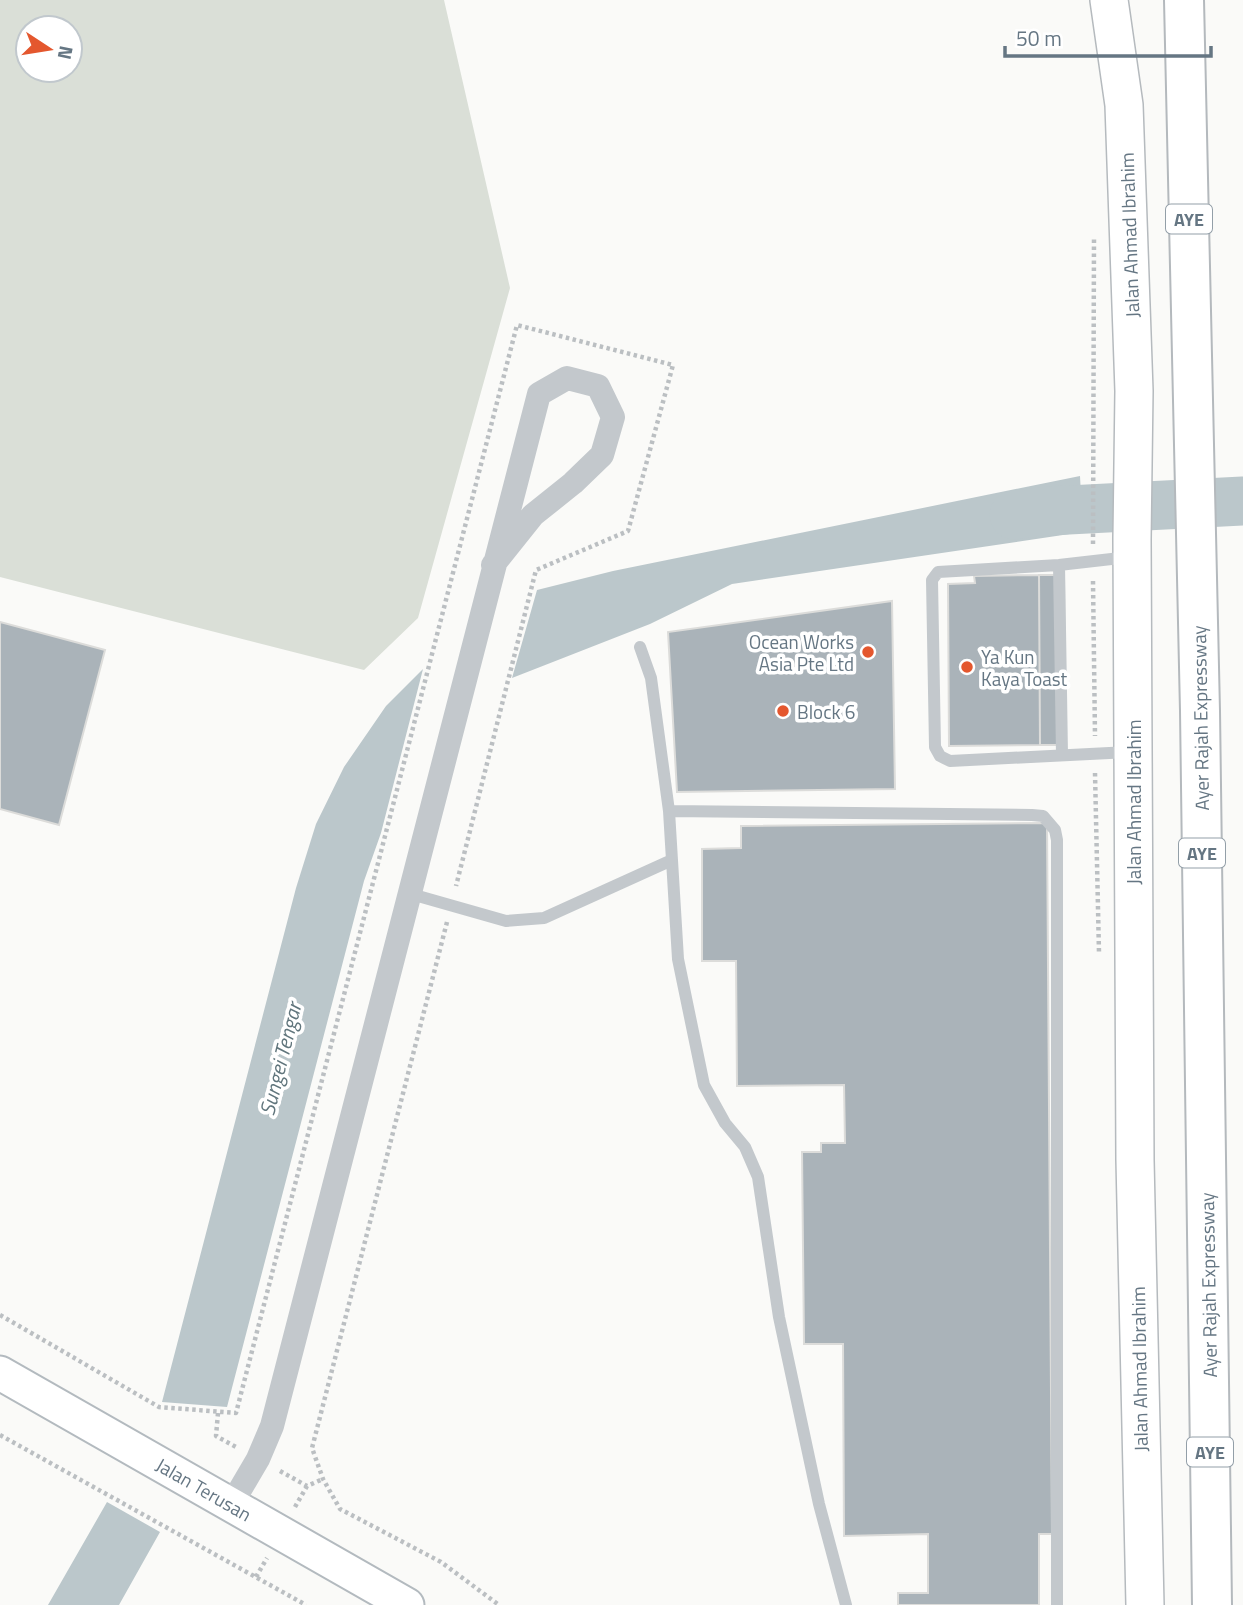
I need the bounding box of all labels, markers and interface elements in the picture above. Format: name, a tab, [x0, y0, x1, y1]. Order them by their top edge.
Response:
north arrow	[14, 14, 84, 84]
scale bar	[1005, 14, 1212, 58]
text: 50 m	[1016, 22, 1062, 54]
text: N	[51, 43, 82, 62]
street label: Jalan Ahmad Ibrahim	[1112, 152, 1146, 318]
road number: AYE	[1166, 204, 1212, 233]
street label: Ayer Rajah Expressway	[1184, 625, 1216, 811]
place label: Ocean Works Asia Pte Ltd	[749, 627, 854, 678]
place label: Ya Kun Kaya Toast	[981, 642, 1068, 693]
marker: Ocean Works Asia Pte Ltd	[860, 644, 876, 660]
marker: Ya Kun Kaya Toast	[959, 659, 975, 675]
place label: Block 6	[797, 697, 855, 726]
marker: Block 6	[775, 703, 791, 719]
street label: Jalan Ahmad Ibrahim	[1119, 719, 1148, 885]
road number: AYE	[1179, 838, 1225, 868]
water label: Sungei Tengar	[251, 997, 310, 1119]
street label: Ayer Rajah Expressway	[1192, 1192, 1224, 1378]
street label: Jalan Ahmad Ibrahim	[1123, 1286, 1155, 1452]
road number: AYE	[1187, 1437, 1233, 1466]
street label: Jalan Terusan	[151, 1450, 257, 1528]

